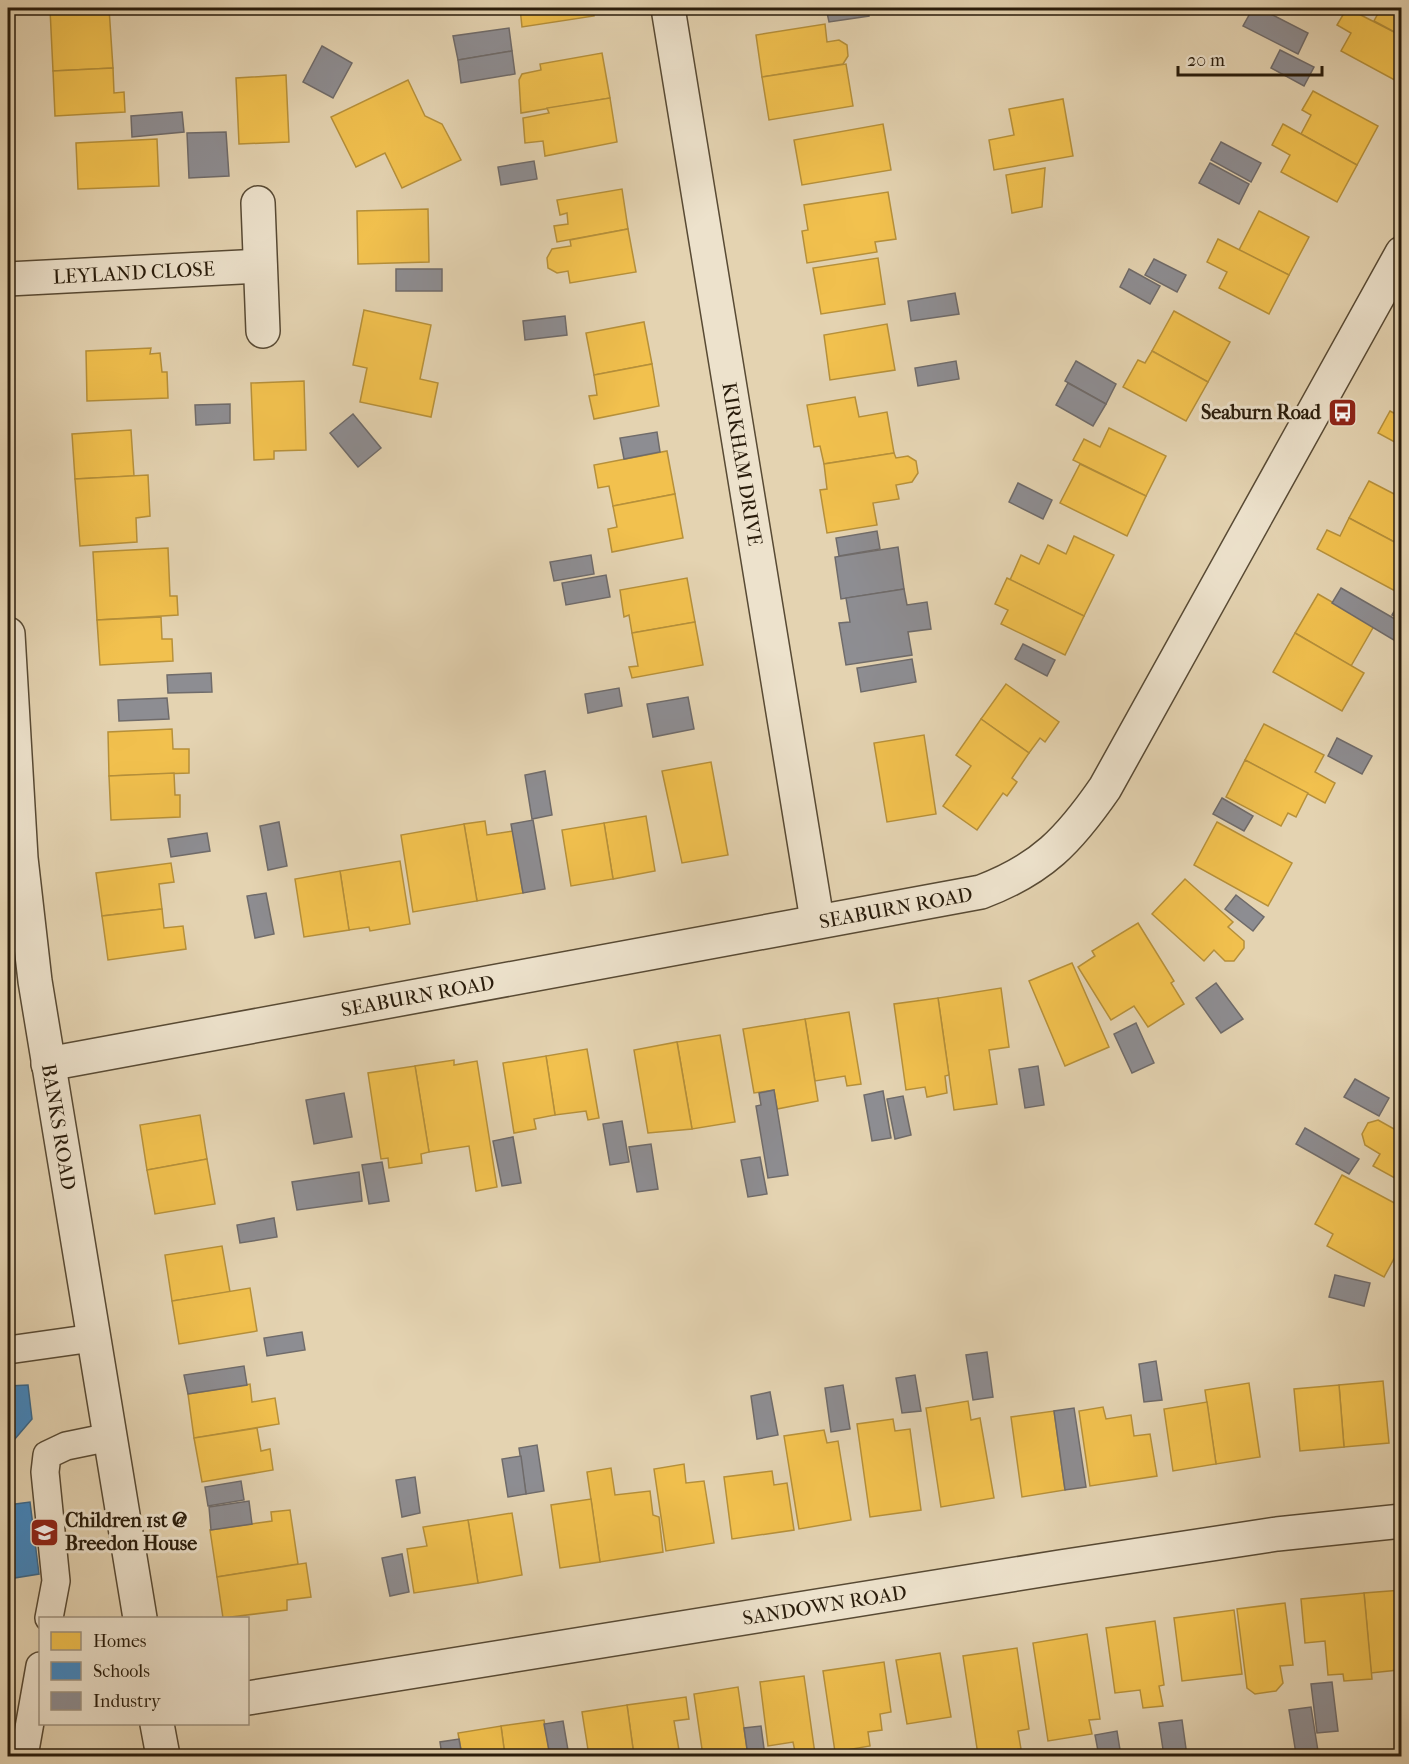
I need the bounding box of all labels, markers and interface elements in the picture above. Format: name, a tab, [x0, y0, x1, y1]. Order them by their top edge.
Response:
scale bar	[1178, 39, 1322, 77]
text: 20 m	[1187, 50, 1225, 71]
street label: LEYLAND CLOSE	[52, 257, 215, 289]
street label: KIRKHAM DRIVE	[717, 381, 767, 548]
bus stop icon: Seaburn Road	[1326, 396, 1358, 428]
place label: Seaburn Road	[1201, 401, 1322, 424]
street label: SEABURN ROAD	[817, 883, 974, 934]
street label: SEABURN ROAD	[339, 971, 496, 1022]
street label: BANKS ROAD	[37, 1062, 80, 1192]
place label: Children 1st @ Breedon House	[65, 1509, 197, 1555]
school or university icon: Children 1st @ Breedon House	[28, 1516, 60, 1548]
street label: SANDOWN ROAD	[741, 1581, 908, 1630]
legend	[39, 1617, 249, 1725]
text: Homes	[93, 1631, 147, 1652]
text: Schools	[93, 1661, 150, 1682]
text: Industry	[93, 1691, 162, 1712]

